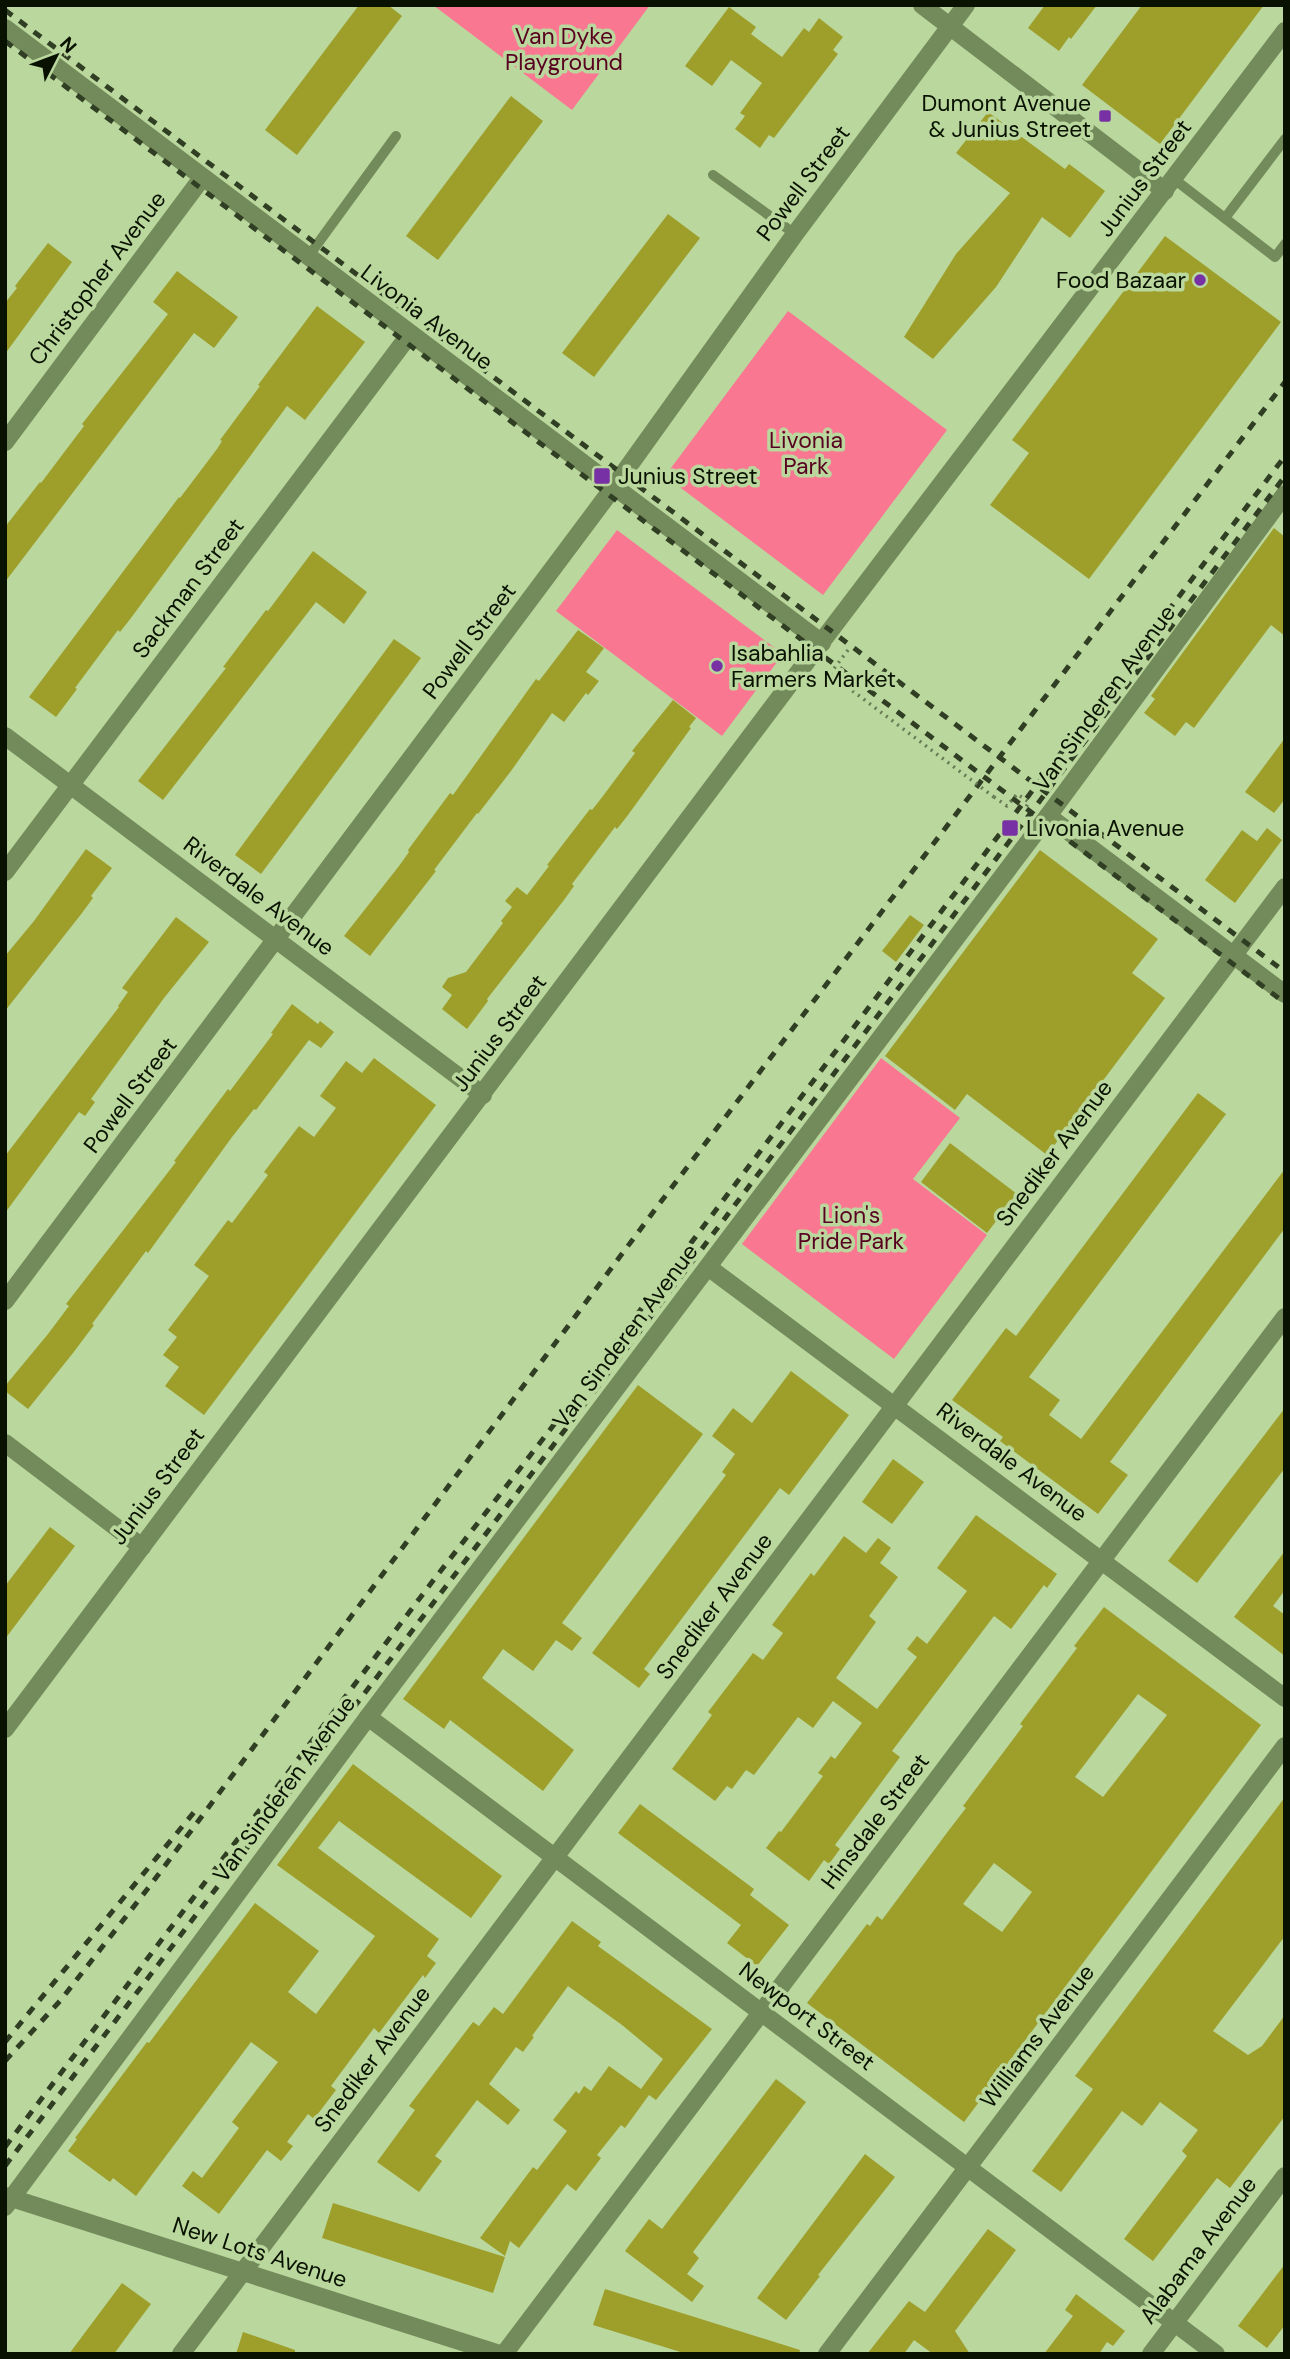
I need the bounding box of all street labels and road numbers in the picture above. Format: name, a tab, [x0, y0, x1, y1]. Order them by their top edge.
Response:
street label: Junius Street	[1090, 113, 1198, 243]
street label: Powell Street	[750, 119, 856, 247]
street label: Christopher Avenue	[22, 185, 172, 371]
street label: Livonia Avenue	[355, 257, 499, 377]
street label: Sackman Street	[125, 512, 251, 664]
street label: Powell Street	[416, 577, 522, 705]
street label: Van Sinderen Avenue	[1026, 599, 1182, 797]
street label: Riverdale Avenue	[178, 829, 340, 963]
street label: Junius Street	[445, 968, 553, 1098]
street label: Powell Street	[77, 1031, 183, 1159]
street label: Snediker Avenue	[989, 1074, 1119, 1232]
street label: Van Sinderen Avenue	[546, 1237, 704, 1435]
street label: Riverdale Avenue	[931, 1395, 1093, 1529]
street label: Junius Street	[103, 1421, 211, 1551]
street label: Snediker Avenue	[649, 1527, 779, 1685]
street label: Van Sinderen Avenue	[206, 1690, 362, 1888]
street label: Hinsdale Street	[814, 1747, 936, 1895]
street label: Newport Street	[733, 1955, 881, 2077]
street label: Williams Avenue	[973, 1958, 1101, 2114]
street label: Snediker Avenue	[307, 1980, 437, 2138]
street label: Alabama Avenue	[1133, 2170, 1263, 2330]
street label: New Lots Avenue	[169, 2210, 351, 2294]

